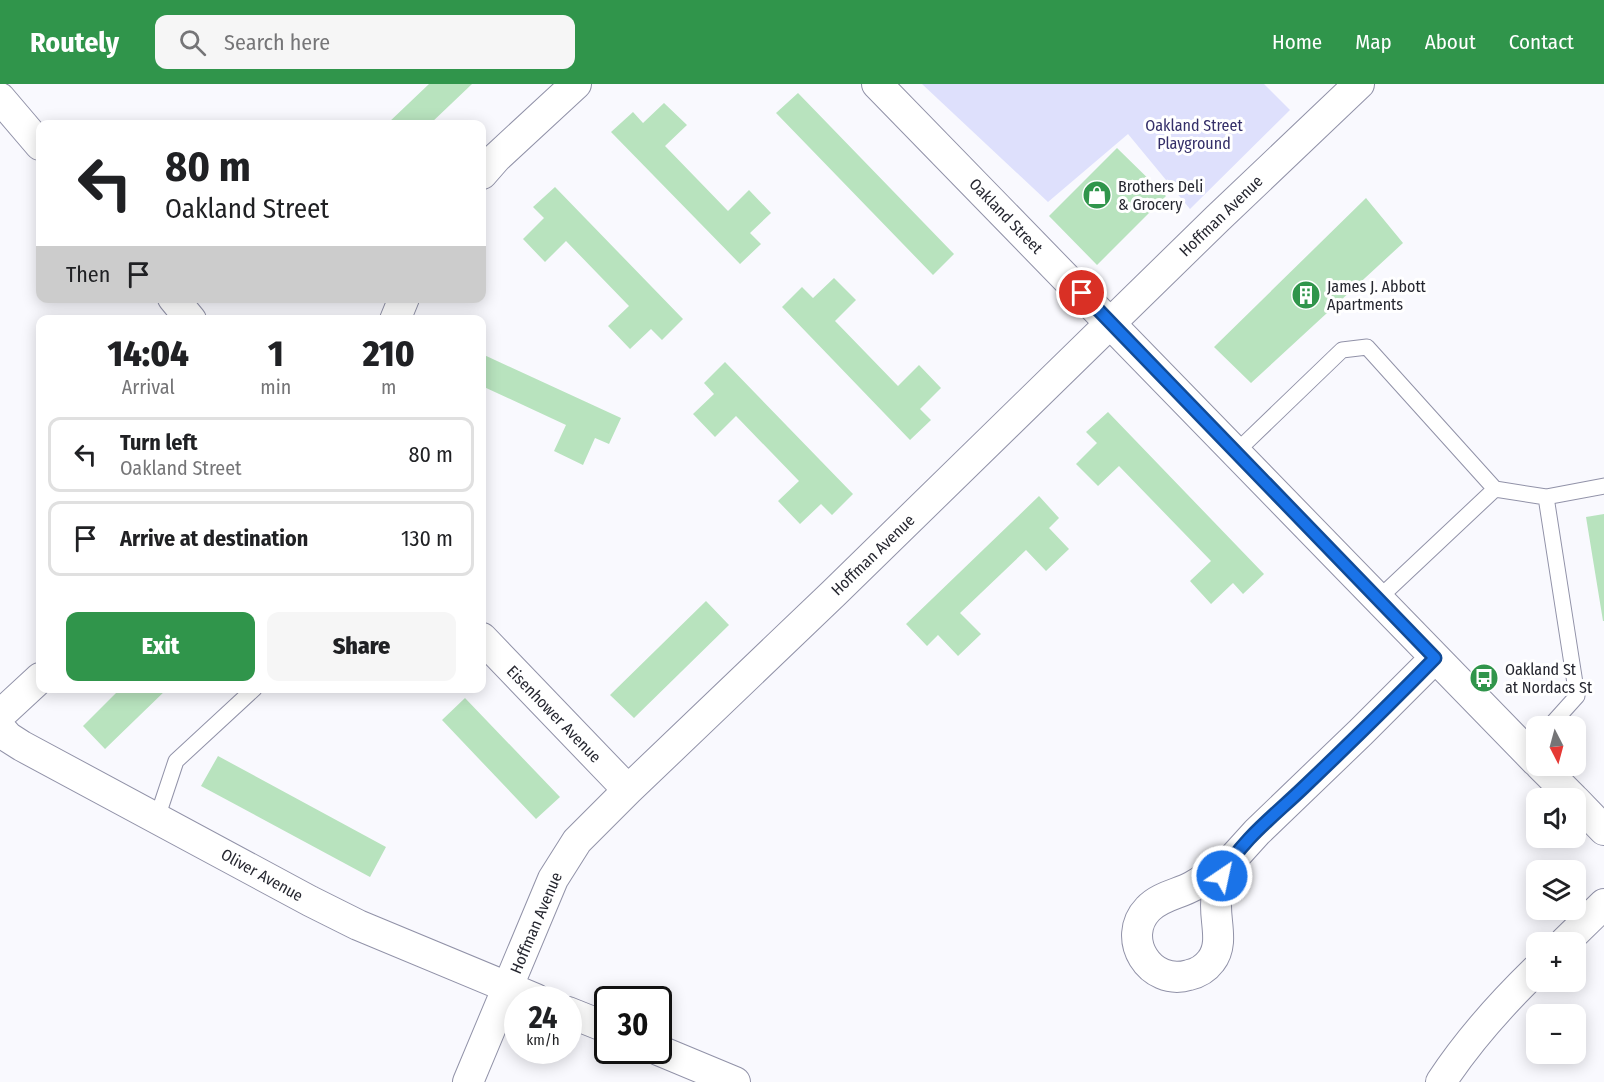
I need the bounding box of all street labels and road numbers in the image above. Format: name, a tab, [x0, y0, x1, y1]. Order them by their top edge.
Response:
street label: Hoffman Avenue	[1175, 171, 1267, 260]
street label: Oakland Street	[965, 174, 1047, 258]
street label: Hoffman Avenue	[827, 510, 919, 599]
street label: Eisenhower Avenue	[503, 662, 605, 766]
street label: Oliver Avenue	[218, 845, 306, 905]
street label: Hoffman Avenue	[506, 869, 566, 977]

